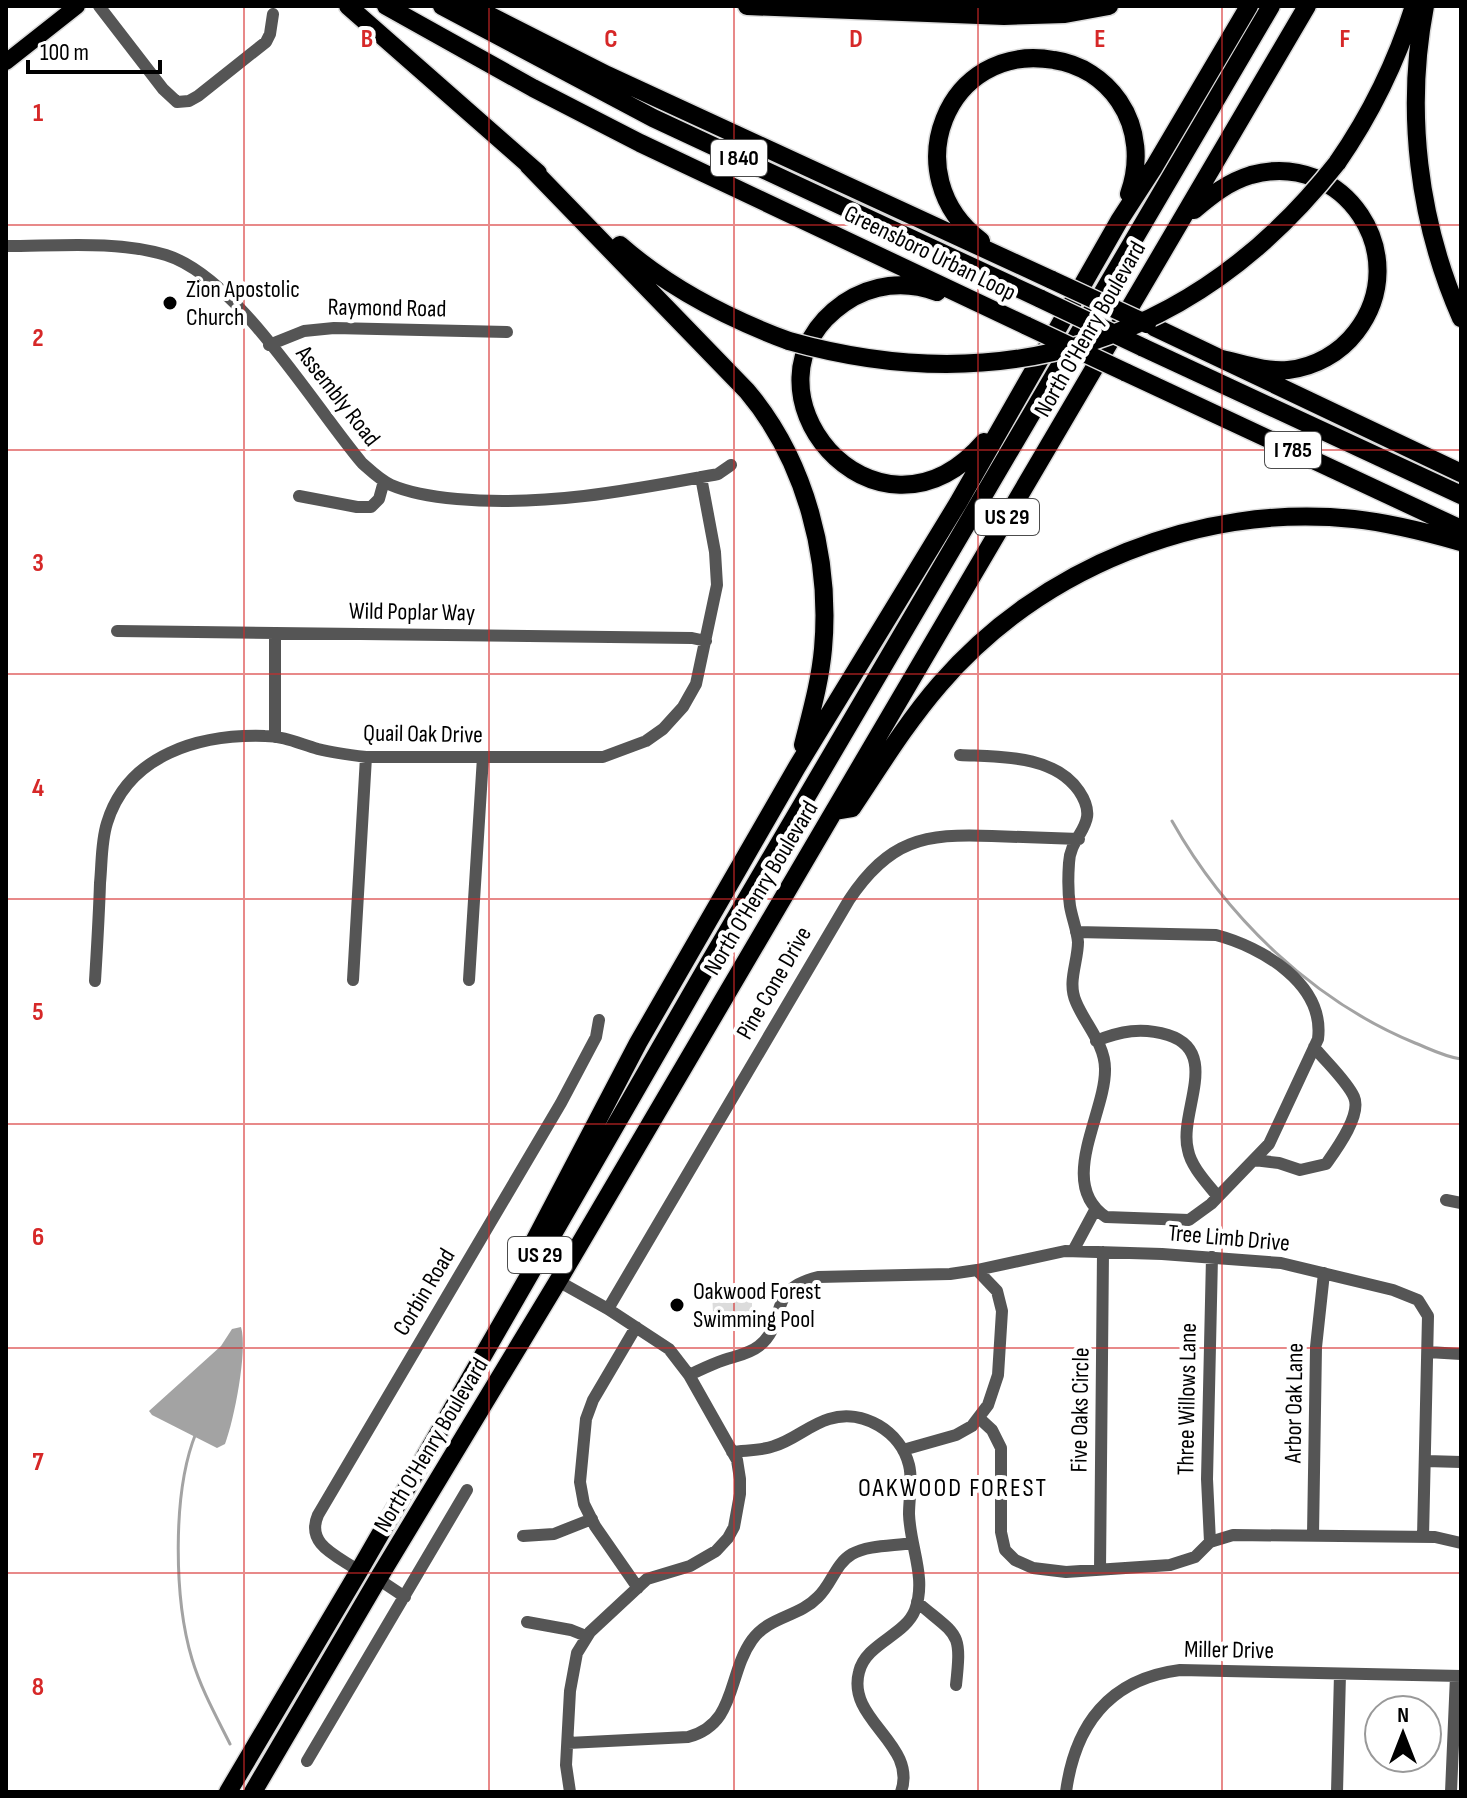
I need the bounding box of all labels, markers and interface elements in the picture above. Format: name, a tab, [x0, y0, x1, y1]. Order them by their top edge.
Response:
scale bar	[28, 24, 160, 74]
text: B	[361, 24, 373, 55]
text: C	[604, 24, 618, 55]
text: D	[849, 24, 863, 55]
text: E	[1094, 24, 1106, 55]
text: F	[1340, 24, 1351, 55]
text: 100 m	[40, 38, 89, 67]
text: 1	[33, 98, 43, 129]
road number: I 840	[711, 140, 767, 176]
street label: Greensboro Urban Loop	[839, 199, 1021, 307]
street label: North O'Henry Boulevard	[1028, 236, 1152, 422]
place label: Zion Apostolic Church	[186, 275, 300, 332]
street label: Raymond Road	[327, 292, 447, 324]
marker: Zion Apostolic Church	[161, 294, 179, 312]
text: 2	[32, 323, 44, 354]
street label: Assembly Road	[289, 339, 386, 452]
road number: I 785	[1265, 432, 1321, 468]
road number: US 29	[975, 499, 1039, 535]
text: 3	[32, 548, 44, 579]
street label: Wild Poplar Way	[349, 596, 475, 628]
street label: Quail Oak Drive	[363, 718, 483, 750]
text: 4	[32, 773, 44, 804]
street label: North O'Henry Boulevard	[698, 796, 824, 980]
street label: Pine Cone Drive	[730, 921, 818, 1045]
text: 5	[32, 997, 44, 1028]
street label: Tree Limb Drive	[1167, 1218, 1291, 1258]
text: 6	[32, 1222, 44, 1253]
road number: US 29	[508, 1237, 572, 1273]
street label: Corbin Road	[387, 1243, 461, 1341]
place label: Oakwood Forest Swimming Pool	[693, 1277, 821, 1334]
marker: Oakwood Forest Swimming Pool	[668, 1296, 686, 1314]
street label: Three Willows Lane	[1171, 1323, 1203, 1475]
street label: Arbor Oak Lane	[1278, 1343, 1310, 1464]
street label: Five Oaks Circle	[1064, 1347, 1096, 1473]
street label: North O'Henry Boulevard	[368, 1353, 494, 1537]
text: 7	[32, 1447, 44, 1478]
district label: OAKWOOD FOREST	[858, 1473, 1048, 1504]
street label: Miller Drive	[1184, 1635, 1274, 1665]
text: 8	[32, 1672, 44, 1703]
north arrow	[1363, 1694, 1443, 1774]
text: N	[1397, 1702, 1409, 1729]

